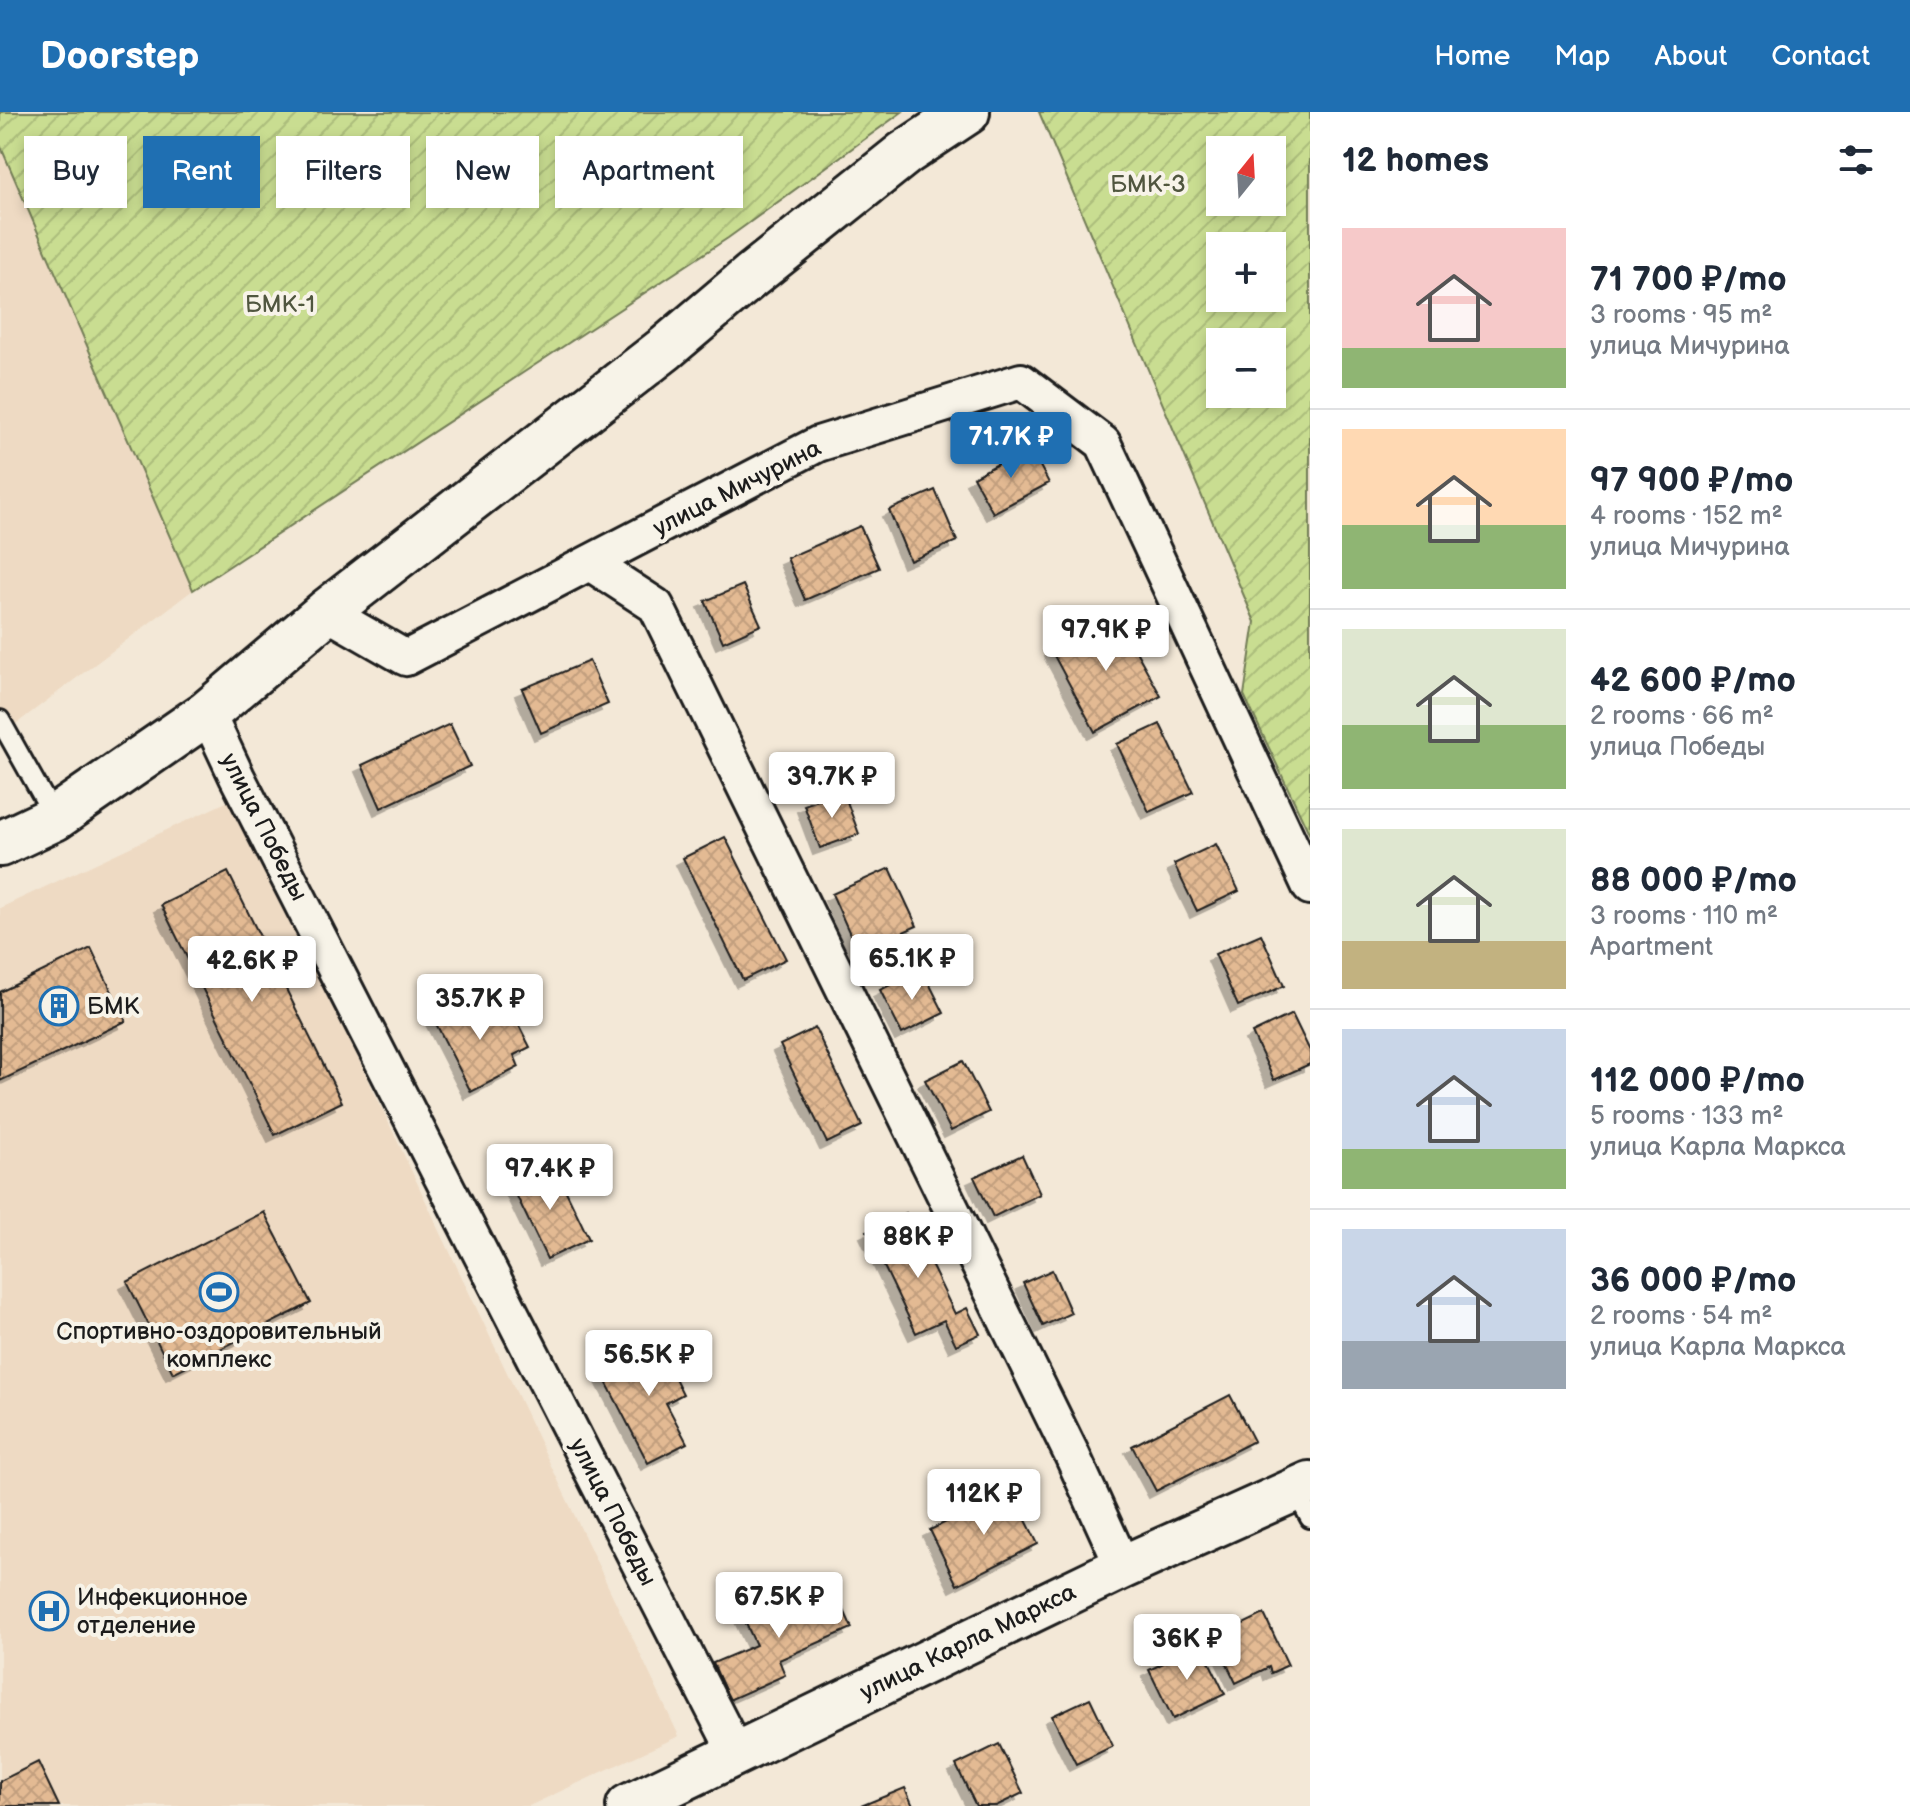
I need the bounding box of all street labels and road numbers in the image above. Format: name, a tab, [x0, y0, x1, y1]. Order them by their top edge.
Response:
street label: улица Мичурина	[648, 433, 826, 543]
street label: улица Победы	[214, 748, 314, 906]
street label: улица Победы	[563, 1433, 663, 1591]
street label: улица Карла Маркса	[855, 1577, 1081, 1707]

